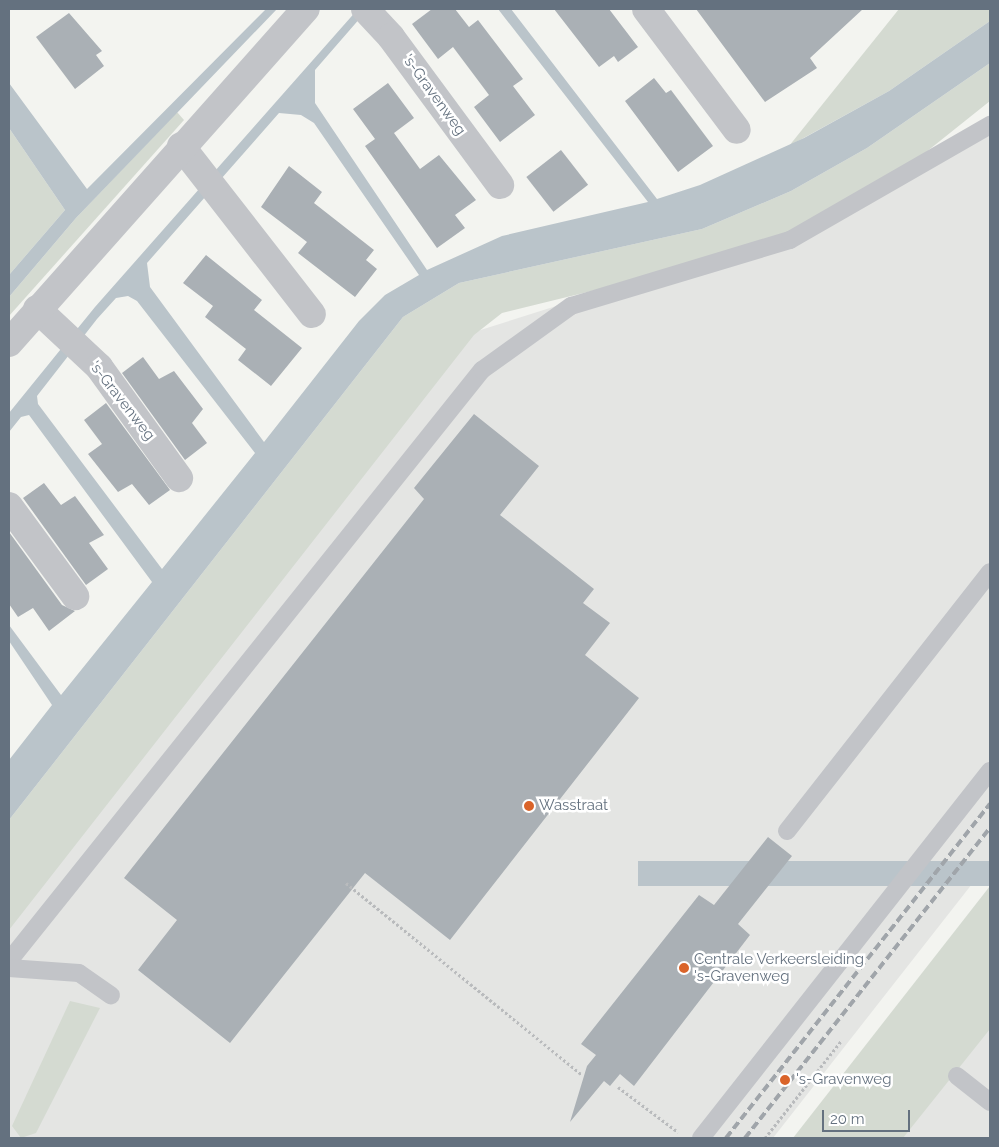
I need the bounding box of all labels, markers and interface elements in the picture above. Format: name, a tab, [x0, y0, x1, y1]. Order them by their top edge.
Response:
street label: 's-Gravenweg	[399, 51, 469, 139]
street label: 's-Gravenweg	[86, 358, 158, 444]
place label: Wasstraat	[539, 797, 608, 815]
marker: Wasstraat	[523, 800, 535, 812]
place label: Centrale Verkeersleiding 's-Gravenweg	[694, 950, 865, 985]
marker: Centrale Verkeersleiding 's-Gravenweg	[678, 962, 690, 974]
place label: 's-Gravenweg	[796, 1071, 891, 1089]
marker: 's-Gravenweg	[778, 1073, 792, 1087]
scale bar	[824, 1100, 912, 1132]
text: 20 m	[830, 1110, 865, 1128]

